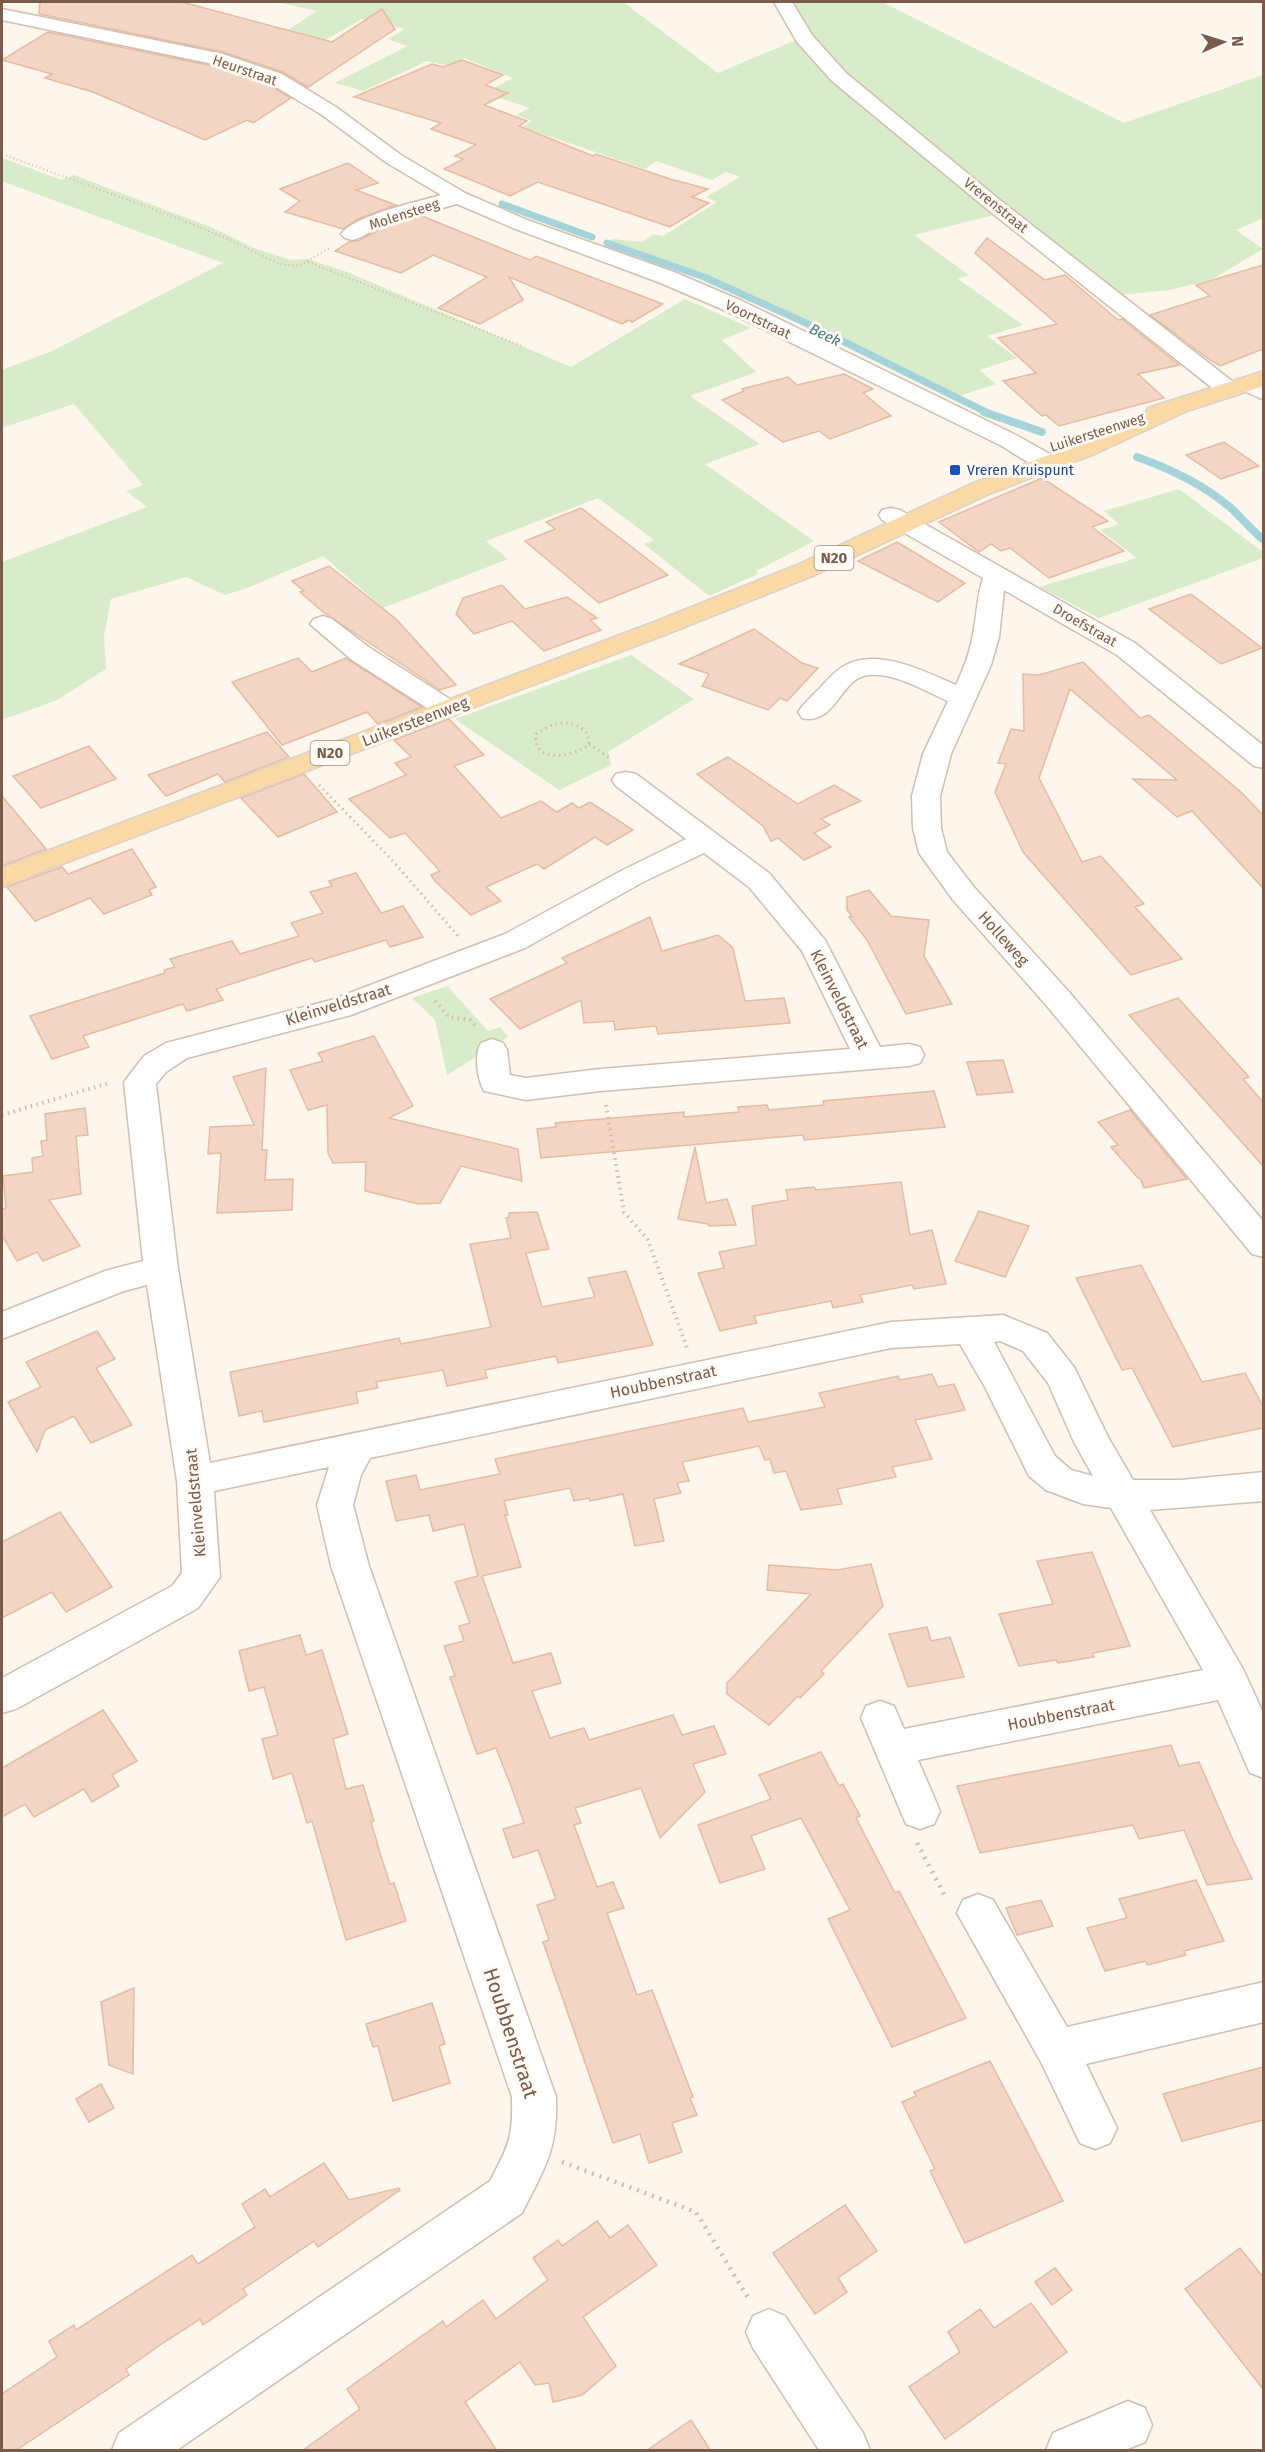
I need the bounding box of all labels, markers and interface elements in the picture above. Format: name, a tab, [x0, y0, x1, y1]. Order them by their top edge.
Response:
north arrow	[1193, 12, 1253, 72]
text: N	[1228, 35, 1247, 47]
street label: Heurstraat	[210, 51, 280, 90]
street label: Vrerenstraat	[960, 174, 1032, 237]
street label: Molensteeg	[367, 195, 442, 234]
street label: Voortstraat	[722, 296, 794, 343]
water label: Beek	[806, 320, 844, 350]
street label: Luikersteenweg	[1048, 409, 1147, 456]
place label: Vreren Kruispunt	[967, 462, 1075, 479]
marker: Vreren Kruispunt	[948, 463, 962, 477]
road number: N20	[814, 546, 854, 570]
street label: Droefstraat	[1050, 600, 1121, 651]
street label: Luikersteenweg	[359, 692, 472, 751]
road number: N20	[310, 741, 350, 765]
street label: Holleweg	[974, 907, 1033, 970]
street label: Kleinveldstraat	[806, 946, 873, 1052]
street label: Kleinveldstraat	[283, 979, 393, 1030]
street label: Houbbenstraat	[608, 1361, 718, 1402]
street label: Kleinveldstraat	[181, 1448, 210, 1558]
street label: Houbbenstraat	[1006, 1695, 1116, 1734]
street label: Houbbenstraat	[479, 1965, 544, 2102]

